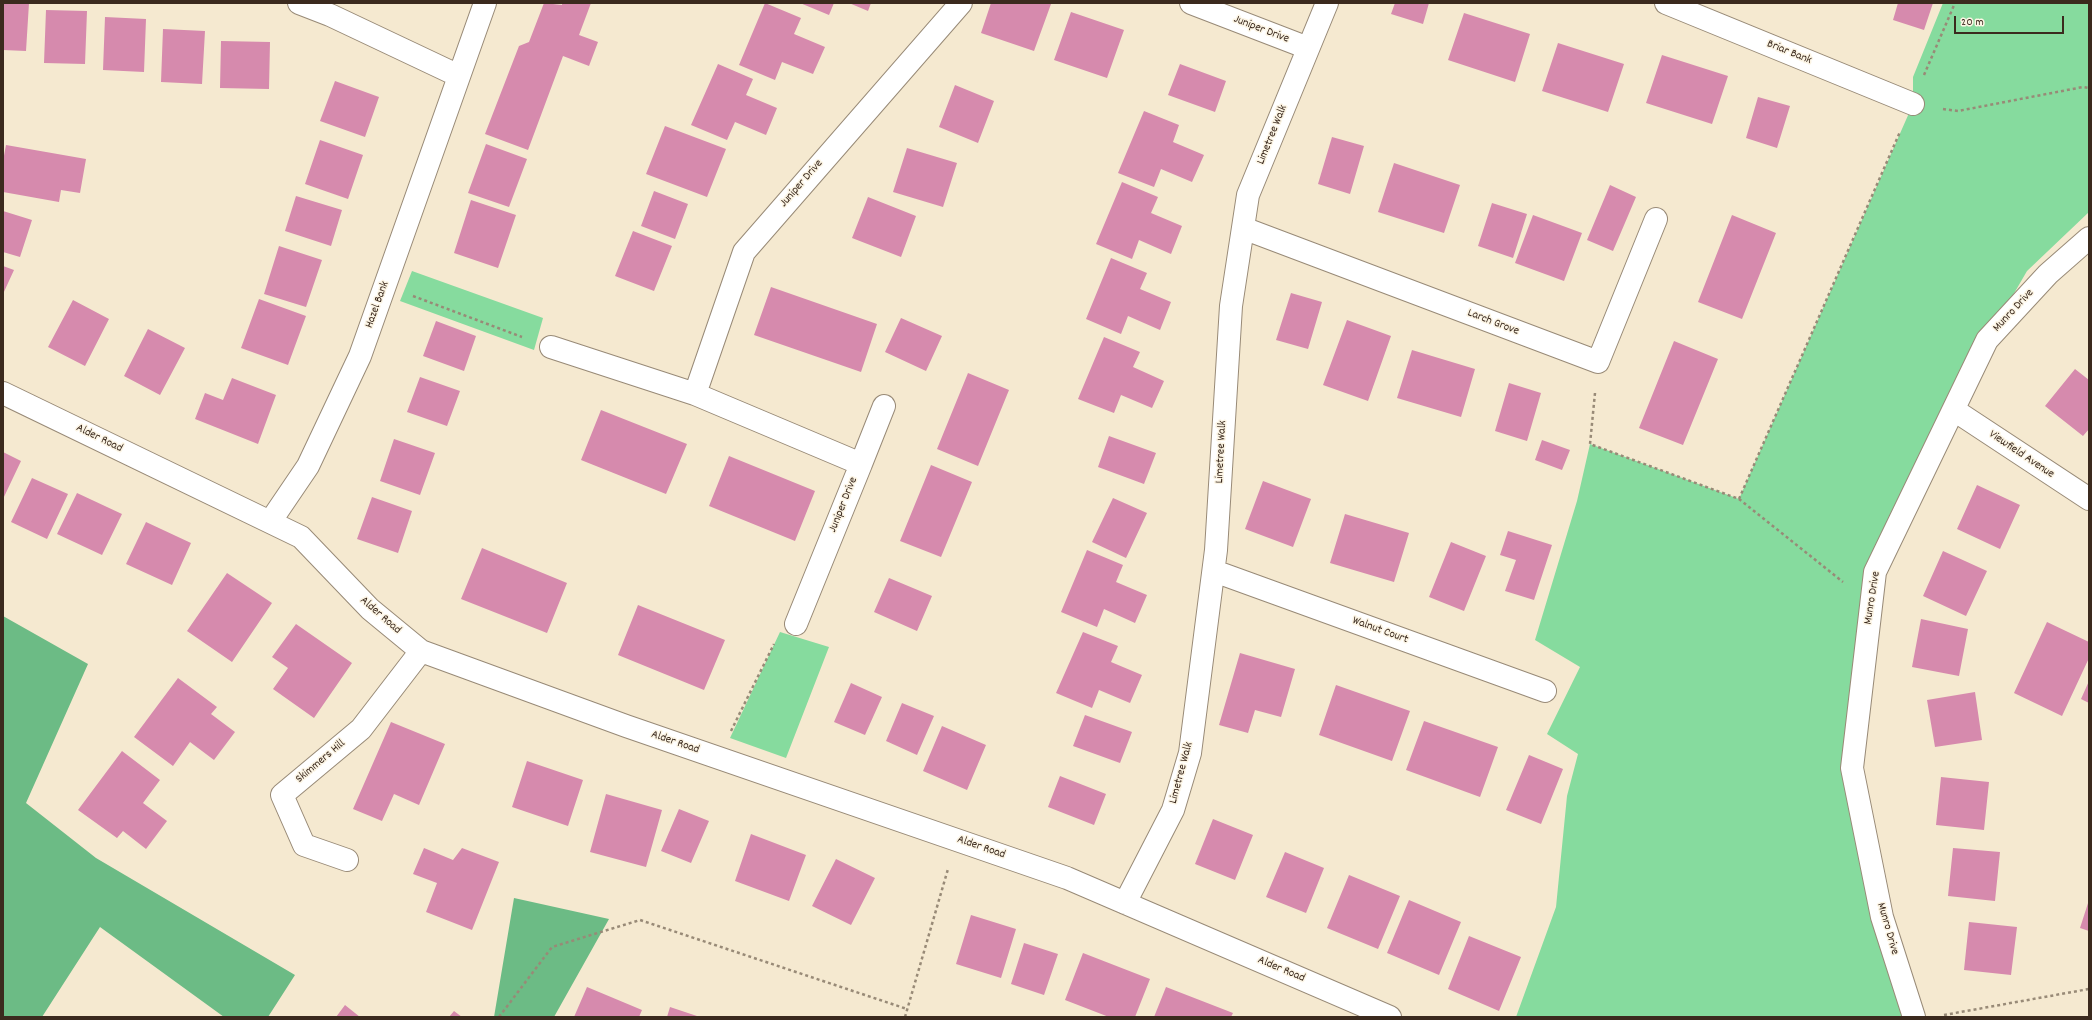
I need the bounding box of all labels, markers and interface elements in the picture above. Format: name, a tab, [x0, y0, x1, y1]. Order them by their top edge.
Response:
scale bar	[1956, 8, 2066, 34]
street label: Juniper Drive	[1231, 13, 1291, 47]
text: 20 m	[1961, 14, 1984, 31]
street label: Briar Bank	[1765, 38, 1813, 68]
street label: Limetree Walk	[1255, 103, 1291, 167]
street label: Juniper Drive	[777, 157, 827, 211]
street label: Hazel Bank	[363, 280, 393, 330]
street label: Munro Drive	[1991, 287, 2037, 335]
street label: Larch Grove	[1465, 307, 1521, 339]
street label: Limetree Walk	[1213, 420, 1231, 484]
street label: Alder Road	[73, 422, 125, 456]
street label: Viewfield Avenue	[1986, 428, 2056, 482]
street label: Juniper Drive	[826, 475, 862, 535]
street label: Munro Drive	[1862, 570, 1884, 626]
street label: Alder Road	[356, 594, 404, 638]
street label: Walnut Court	[1350, 614, 1410, 648]
street label: Alder Road	[649, 728, 701, 758]
street label: Skimmers Hill	[293, 737, 349, 787]
street label: Limetree Walk	[1167, 741, 1197, 805]
street label: Alder Road	[955, 833, 1007, 863]
street label: Munro Drive	[1873, 901, 1901, 957]
street label: Alder Road	[1255, 954, 1307, 986]

